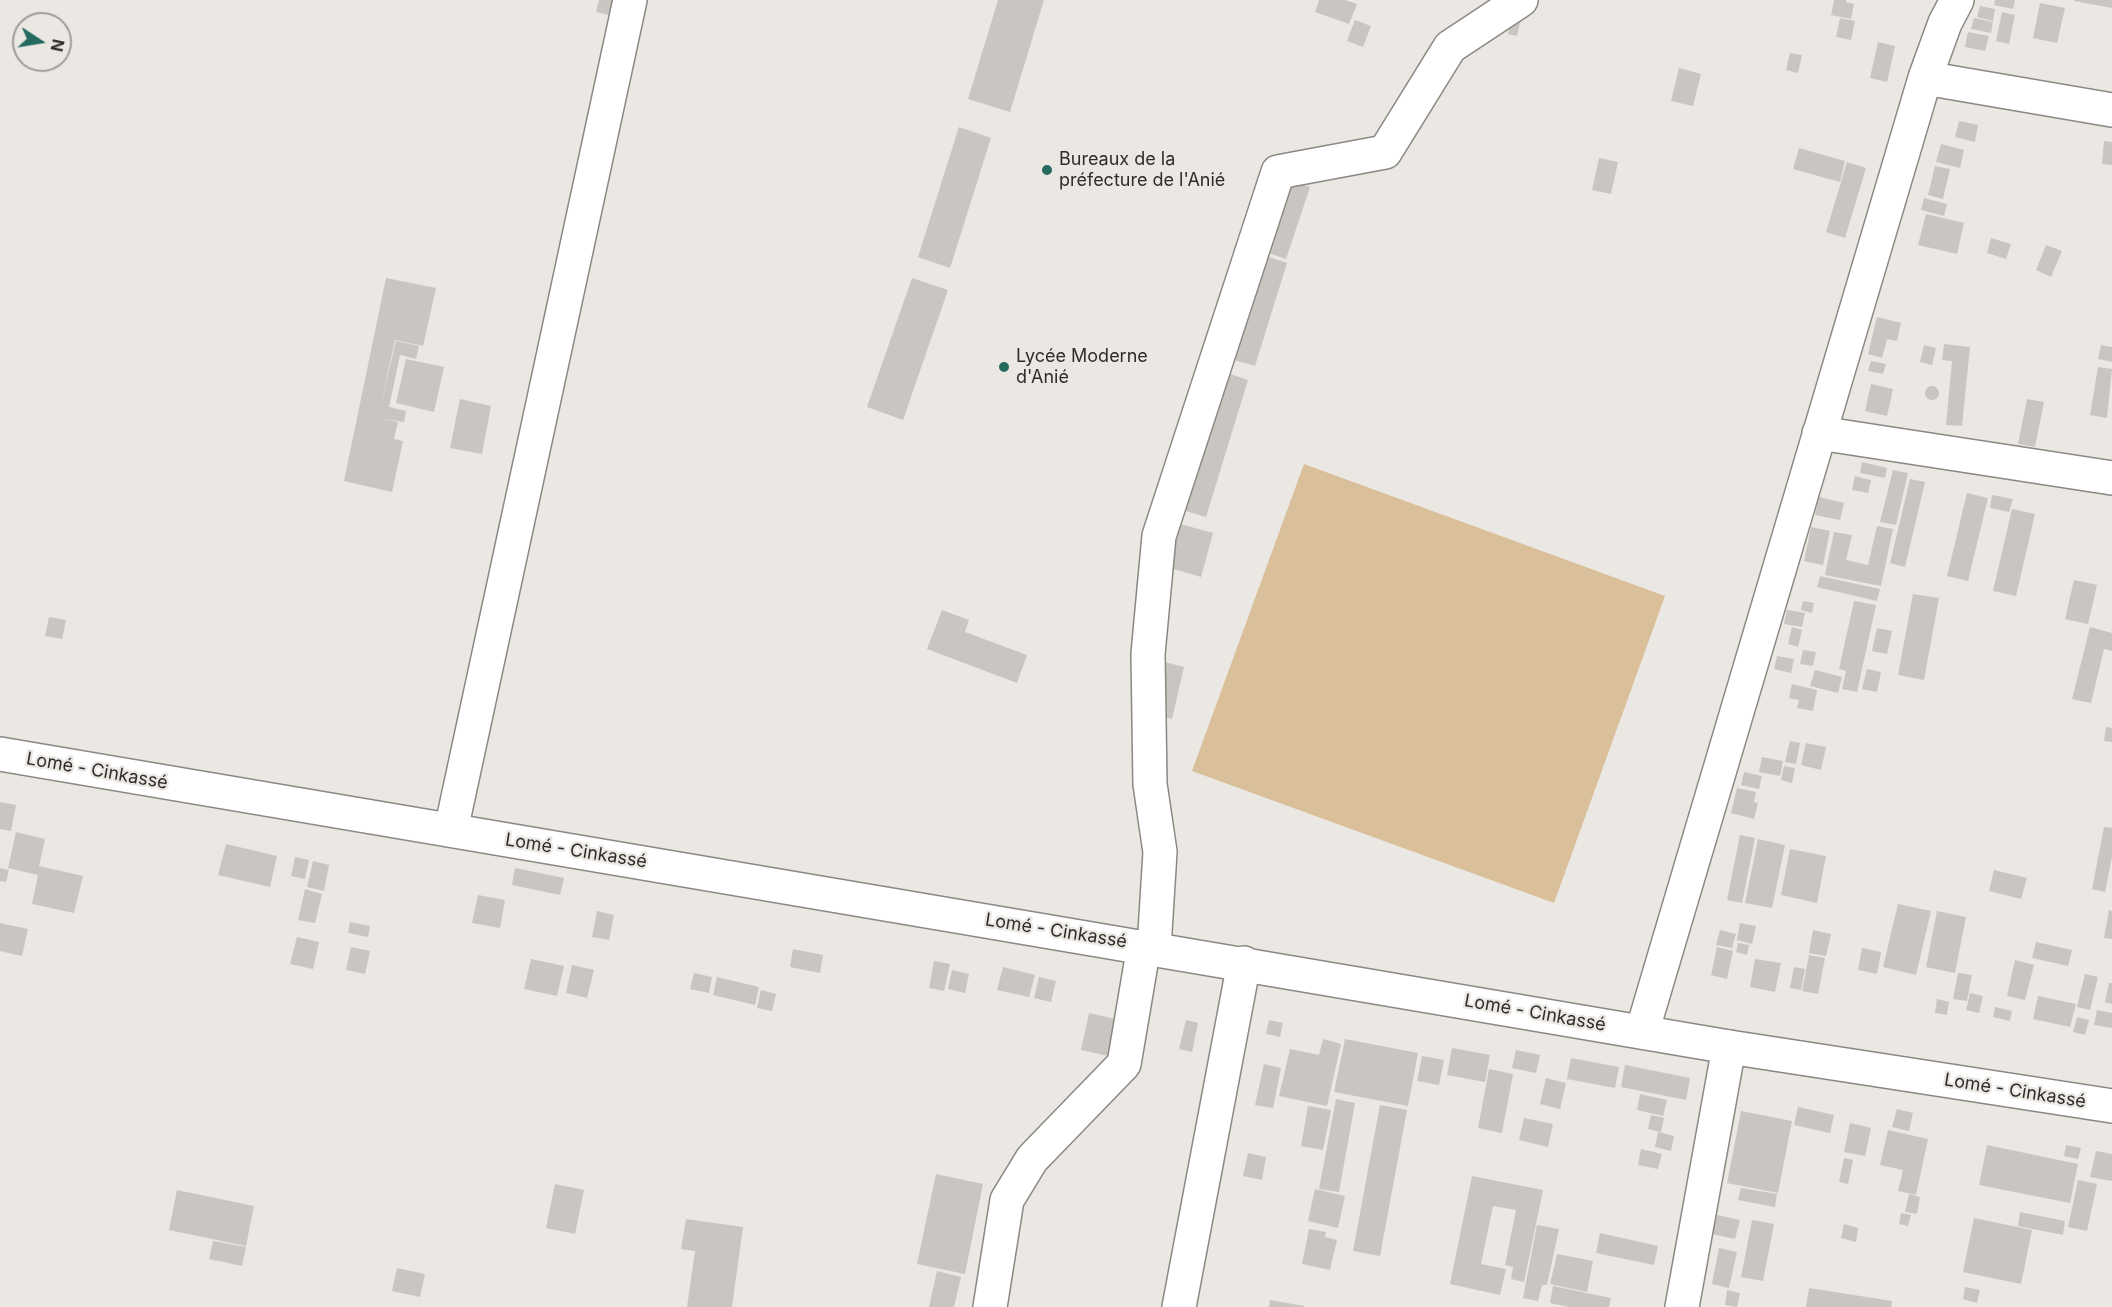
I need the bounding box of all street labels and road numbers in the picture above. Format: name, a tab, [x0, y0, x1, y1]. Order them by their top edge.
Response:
street label: Lomé - Cinkassé	[25, 748, 169, 794]
street label: Lomé - Cinkassé	[504, 829, 648, 873]
street label: Lomé - Cinkassé	[984, 909, 1128, 953]
street label: Lomé - Cinkassé	[1463, 990, 1607, 1036]
street label: Lomé - Cinkassé	[1943, 1069, 2087, 1113]

